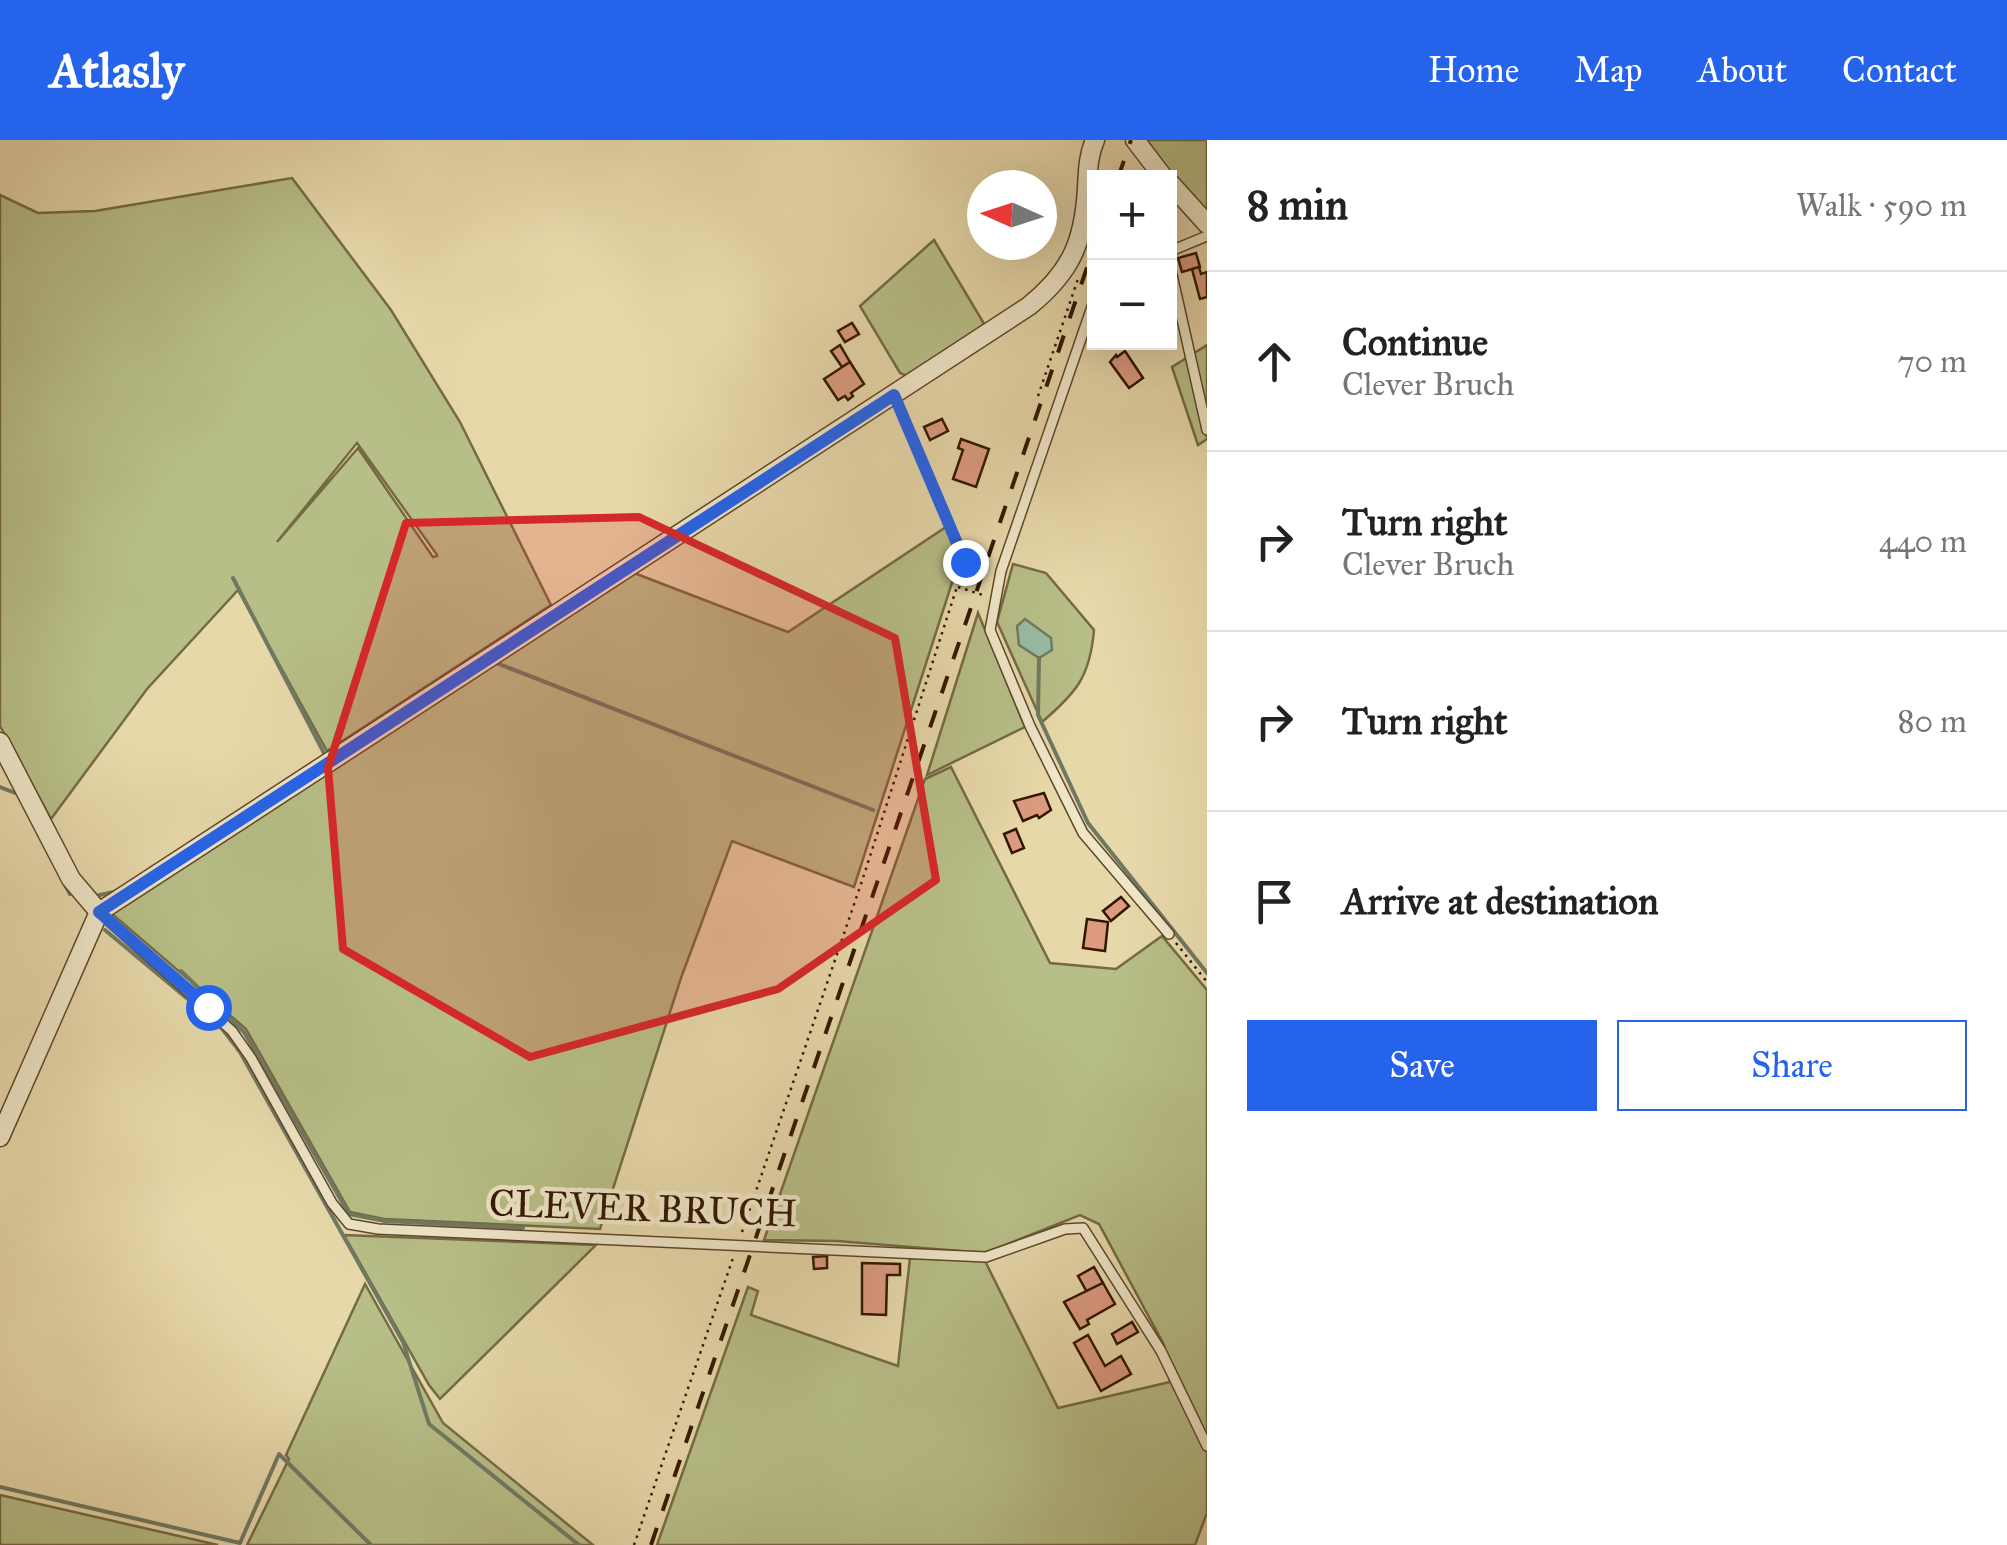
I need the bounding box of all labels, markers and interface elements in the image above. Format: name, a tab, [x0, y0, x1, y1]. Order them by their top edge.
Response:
text: Atlasly	[50, 41, 184, 100]
text: Home	[1428, 49, 1519, 92]
text: Map	[1574, 49, 1643, 92]
text: About	[1698, 49, 1787, 92]
text: Contact	[1842, 49, 1957, 92]
north arrow	[967, 170, 1057, 260]
map controls	[1087, 170, 1177, 350]
button: +	[1087, 170, 1177, 260]
text: 8 min	[1247, 179, 1348, 231]
text: Walk · 590 m	[1796, 186, 1967, 225]
button: −	[1087, 260, 1177, 350]
text: Continue	[1342, 319, 1488, 365]
icon: ahead	[1247, 334, 1302, 389]
text: 70 m	[1898, 342, 1967, 381]
text: Clever Bruch	[1342, 365, 1514, 404]
text: Turn right	[1342, 499, 1508, 545]
icon: right	[1247, 514, 1302, 569]
text: 440 m	[1879, 522, 1967, 561]
route end	[943, 540, 989, 586]
text: Clever Bruch	[1342, 545, 1514, 584]
icon: right	[1247, 694, 1302, 749]
text: Turn right	[1342, 698, 1508, 744]
text: 80 m	[1898, 702, 1967, 741]
icon: arrive	[1247, 874, 1302, 929]
text: Arrive at destination	[1342, 878, 1659, 924]
route start	[186, 985, 232, 1031]
button: Save	[1247, 1020, 1597, 1111]
button: Share	[1617, 1020, 1967, 1111]
street label: CLEVER BRUCH	[488, 1180, 798, 1236]

